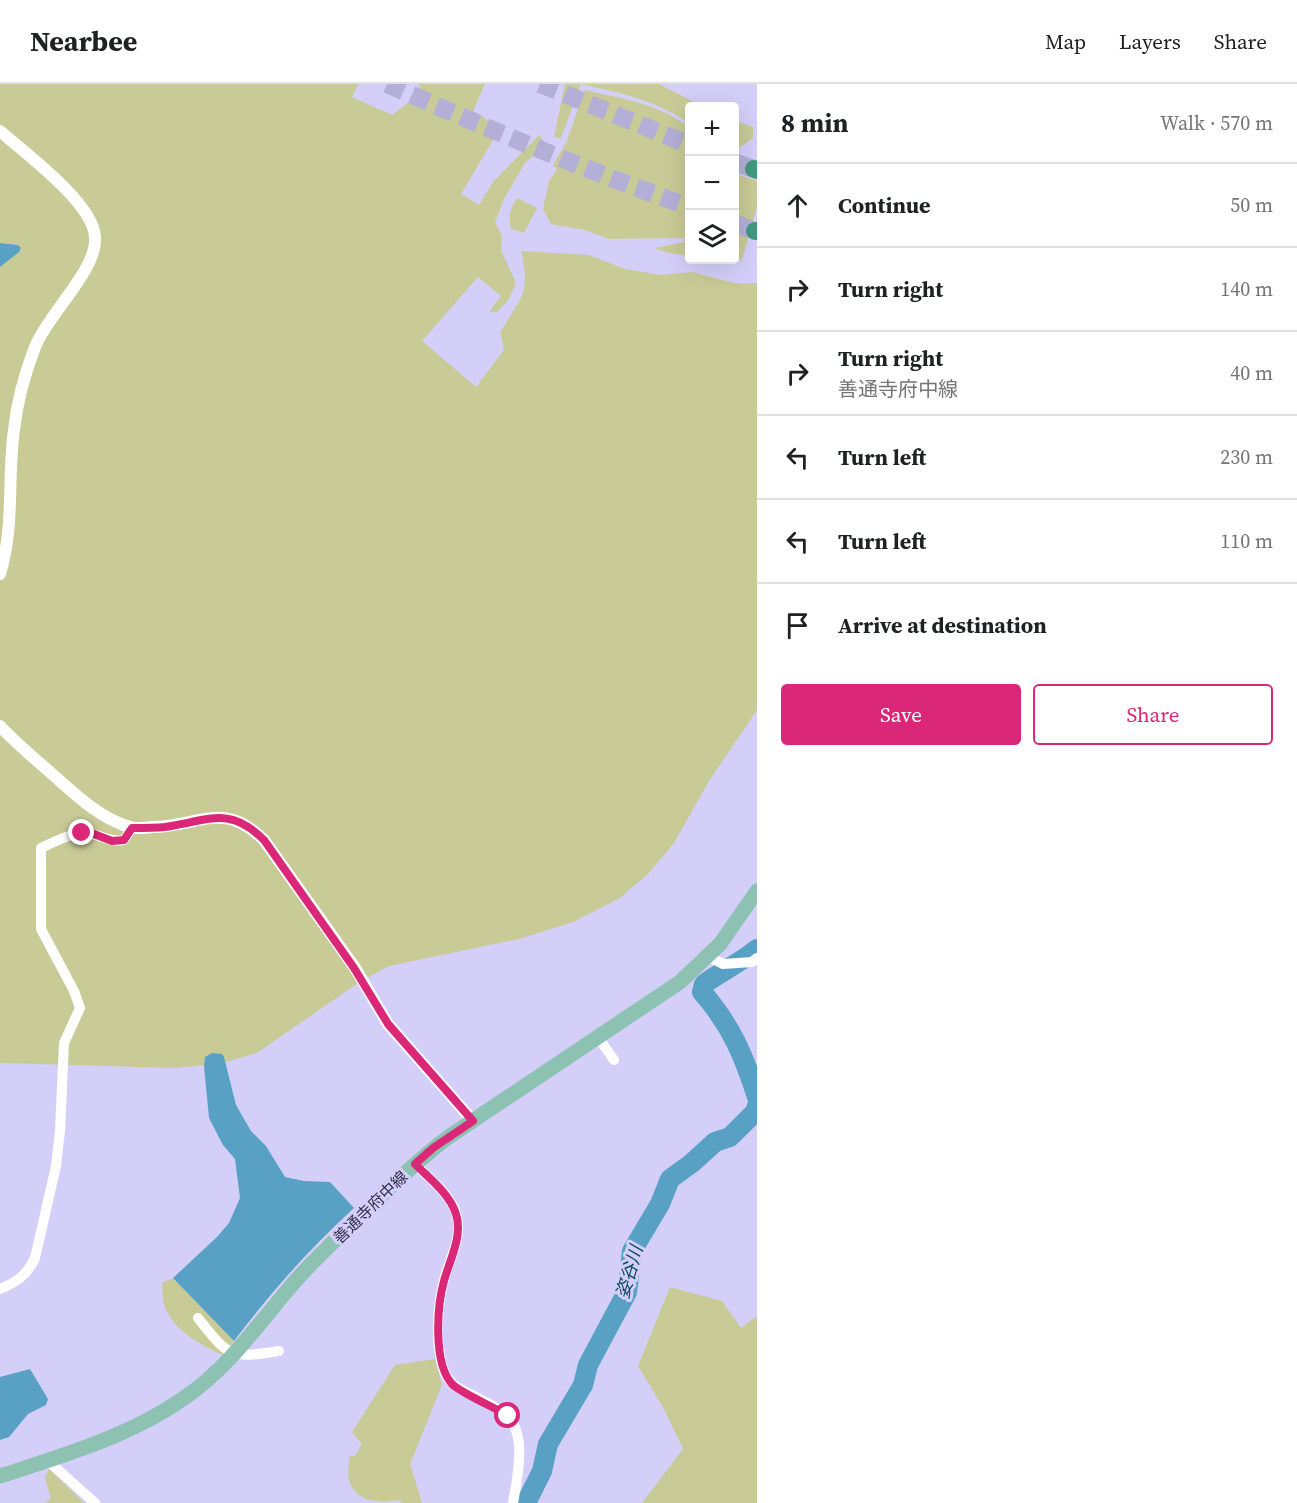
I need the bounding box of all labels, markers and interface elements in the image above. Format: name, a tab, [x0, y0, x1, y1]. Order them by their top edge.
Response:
text: Nearbee	[30, 22, 137, 60]
text: Map	[1045, 27, 1086, 56]
text: Layers	[1119, 27, 1181, 56]
text: Share	[1214, 27, 1267, 56]
map controls	[685, 102, 739, 264]
button: +	[685, 102, 739, 156]
text: 8 min	[781, 105, 848, 141]
text: Walk · 570 m	[1160, 109, 1273, 137]
button: −	[685, 156, 739, 210]
icon: ahead	[781, 189, 814, 222]
text: Continue	[838, 190, 931, 220]
text: 50 m	[1230, 191, 1273, 219]
button: layers	[685, 210, 739, 264]
icon: right	[781, 273, 814, 306]
text: Turn right	[838, 274, 943, 304]
text: 140 m	[1220, 275, 1273, 303]
text: Turn right	[838, 343, 943, 373]
icon: right	[781, 357, 814, 390]
text: 40 m	[1230, 359, 1273, 387]
text: 善通寺府中線	[838, 375, 958, 403]
icon: left	[781, 441, 814, 474]
text: Turn left	[838, 442, 926, 472]
text: 230 m	[1220, 443, 1273, 471]
icon: left	[781, 525, 814, 558]
text: Turn left	[838, 526, 926, 556]
text: 110 m	[1220, 527, 1273, 555]
icon: arrive	[781, 609, 814, 642]
text: Arrive at destination	[838, 610, 1047, 640]
button: Save	[781, 684, 1021, 745]
button: Share	[1033, 684, 1273, 745]
route end	[68, 819, 94, 845]
street label: 善通寺府中線	[328, 1166, 412, 1248]
water label: 姿谷川	[610, 1241, 649, 1301]
route start	[494, 1402, 520, 1428]

